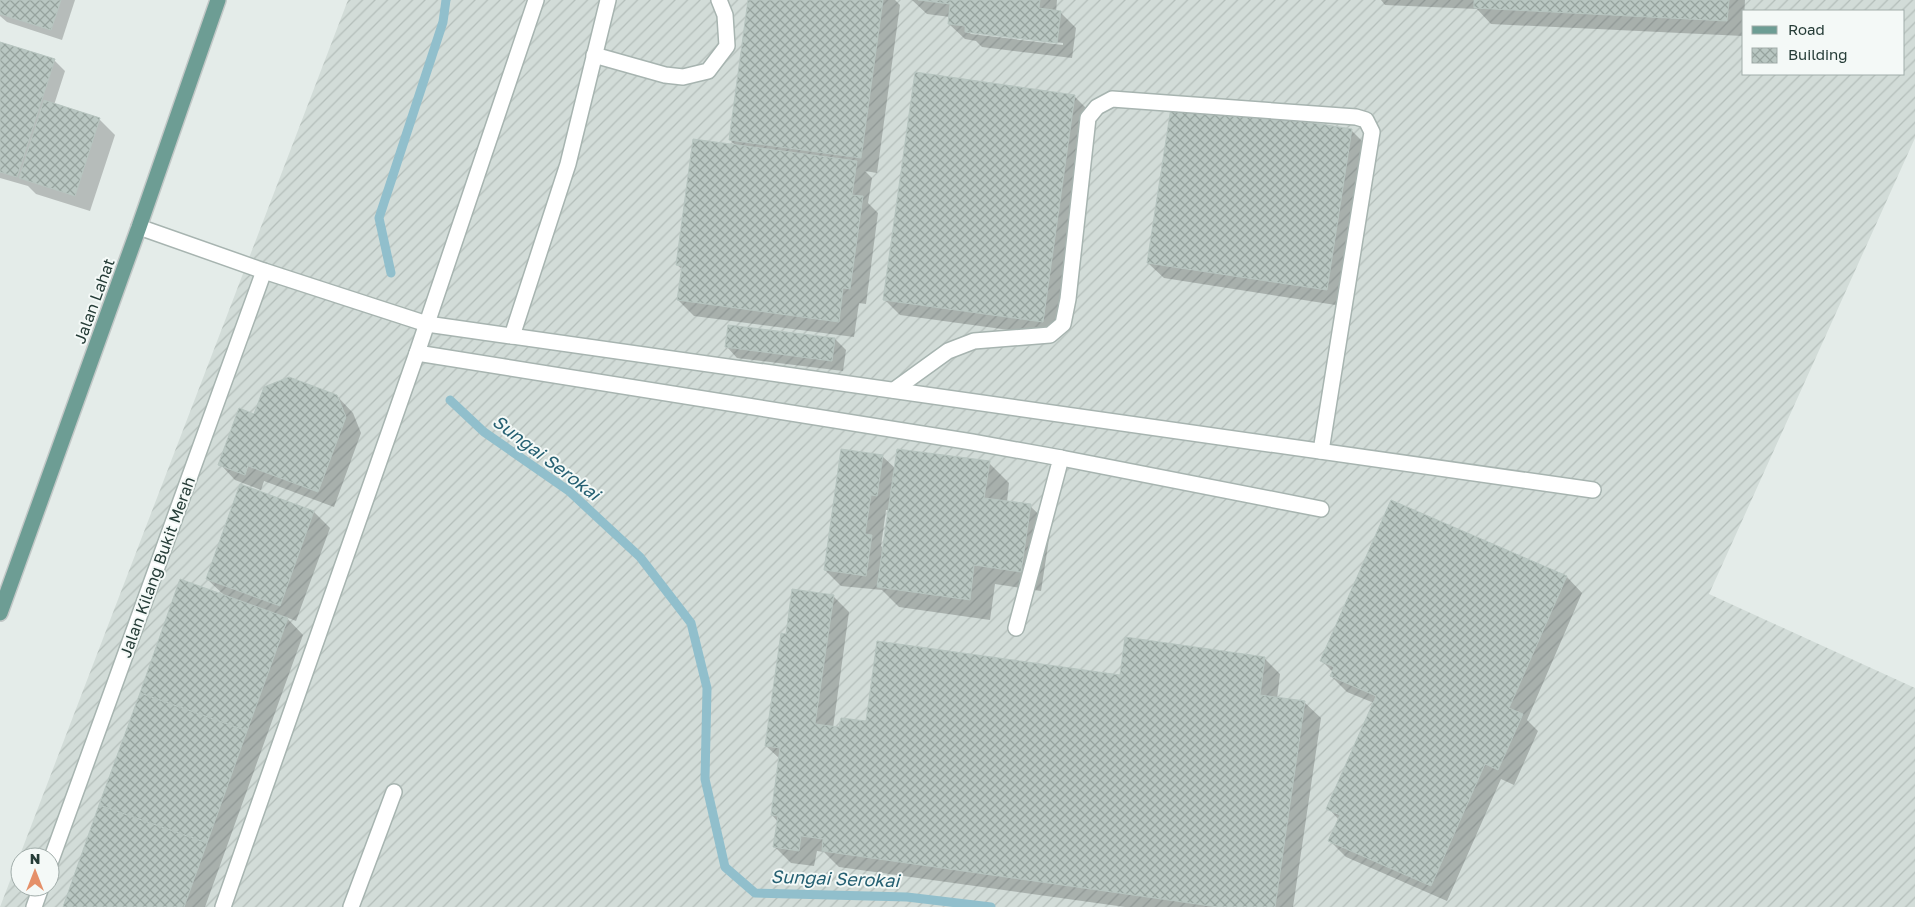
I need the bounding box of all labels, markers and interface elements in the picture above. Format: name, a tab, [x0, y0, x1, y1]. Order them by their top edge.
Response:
legend	[1742, 10, 1905, 75]
text: Road	[1788, 20, 1825, 38]
text: Building	[1788, 45, 1848, 63]
street label: Jalan Lahat	[69, 256, 119, 346]
water label: Sungai Serokai	[489, 410, 606, 506]
street label: Jalan Kilang Bukit Merah	[115, 474, 199, 660]
north arrow	[10, 847, 60, 897]
text: N	[30, 850, 40, 867]
water label: Sungai Serokai	[770, 865, 902, 891]

